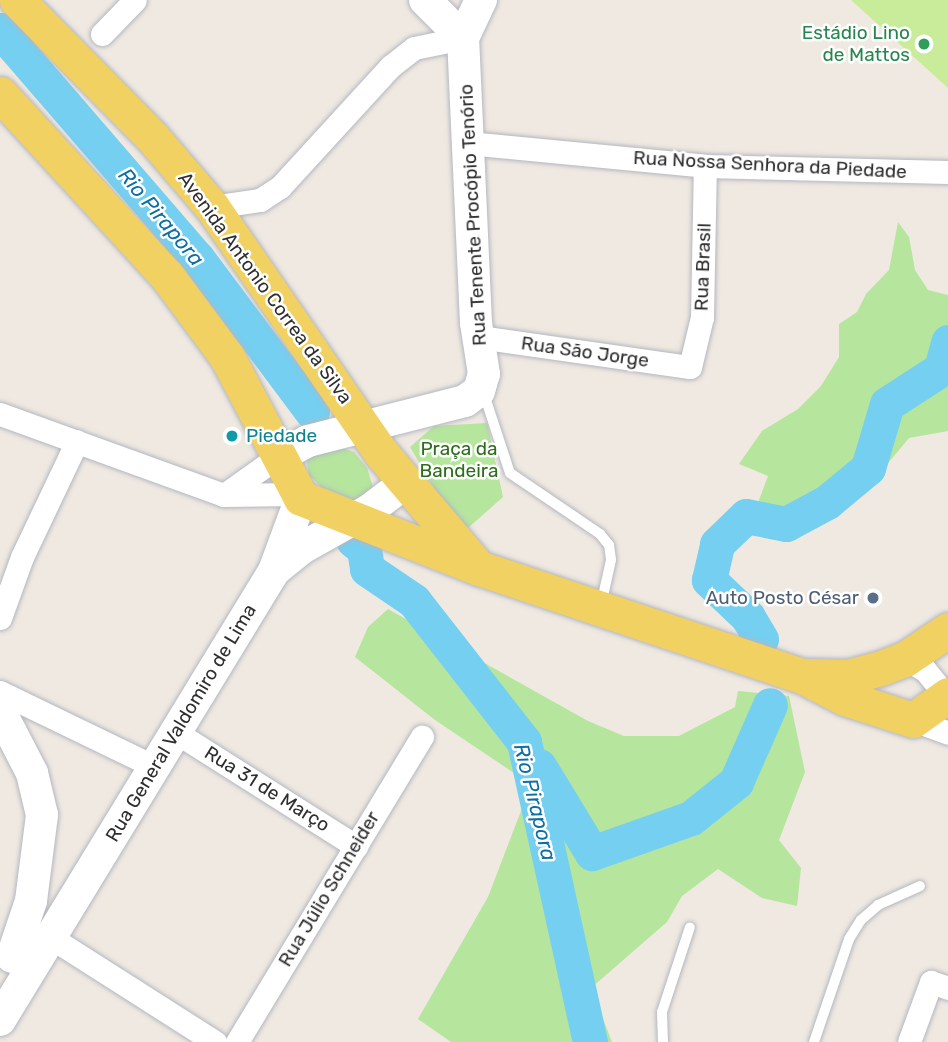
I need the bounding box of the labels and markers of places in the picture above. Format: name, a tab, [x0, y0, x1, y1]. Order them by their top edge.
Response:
place label: Estádio Lino de Mattos	[802, 22, 910, 66]
marker: Estádio Lino de Mattos	[916, 36, 932, 52]
place label: Piedade	[246, 425, 317, 447]
marker: Piedade	[224, 428, 240, 444]
place label: Auto Posto César	[706, 587, 859, 609]
marker: Auto Posto César	[865, 590, 881, 606]

